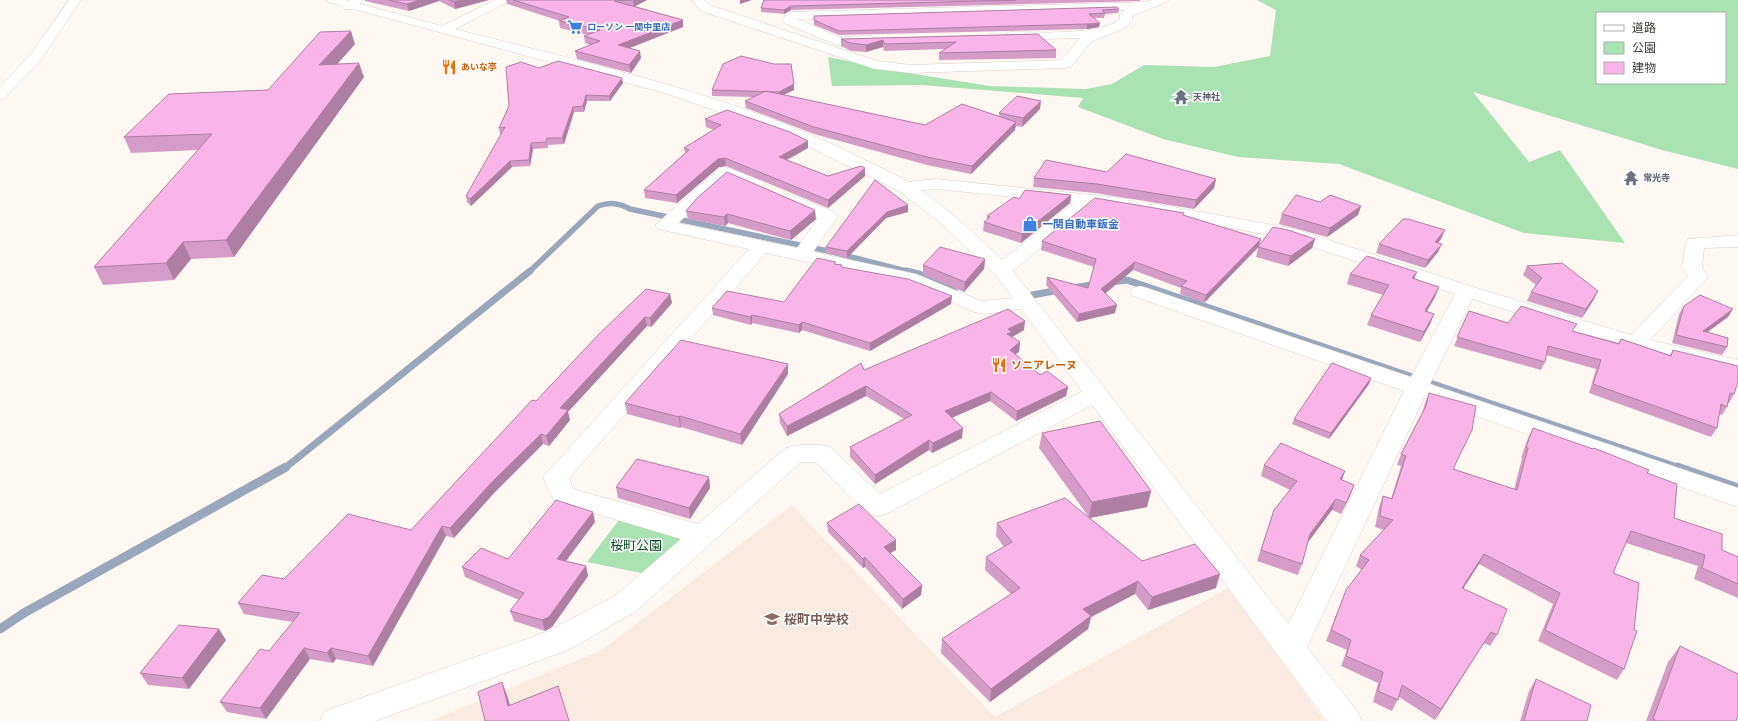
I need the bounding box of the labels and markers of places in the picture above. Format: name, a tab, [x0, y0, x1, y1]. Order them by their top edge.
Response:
supermarket icon: ローソン 一関中里店	[566, 18, 584, 36]
place label: ローソン 一関中里店	[587, 22, 670, 32]
restaurant icon: あいな亭	[440, 58, 458, 76]
place label: あいな亭	[461, 62, 497, 72]
temple icon: 天神社	[1172, 88, 1190, 106]
place label: 天神社	[1193, 91, 1220, 102]
temple icon: 常光寺	[1622, 169, 1640, 187]
place label: 常光寺	[1643, 173, 1670, 183]
shop icon: 一関自動車鈑金	[1021, 215, 1039, 233]
place label: 一関自動車鈑金	[1042, 218, 1119, 231]
restaurant icon: ソニアレーヌ	[990, 356, 1008, 374]
place label: ソニアレーヌ	[1011, 359, 1077, 372]
school or university icon: 桜町中学校	[763, 610, 781, 628]
place label: 桜町中学校	[784, 612, 849, 627]

